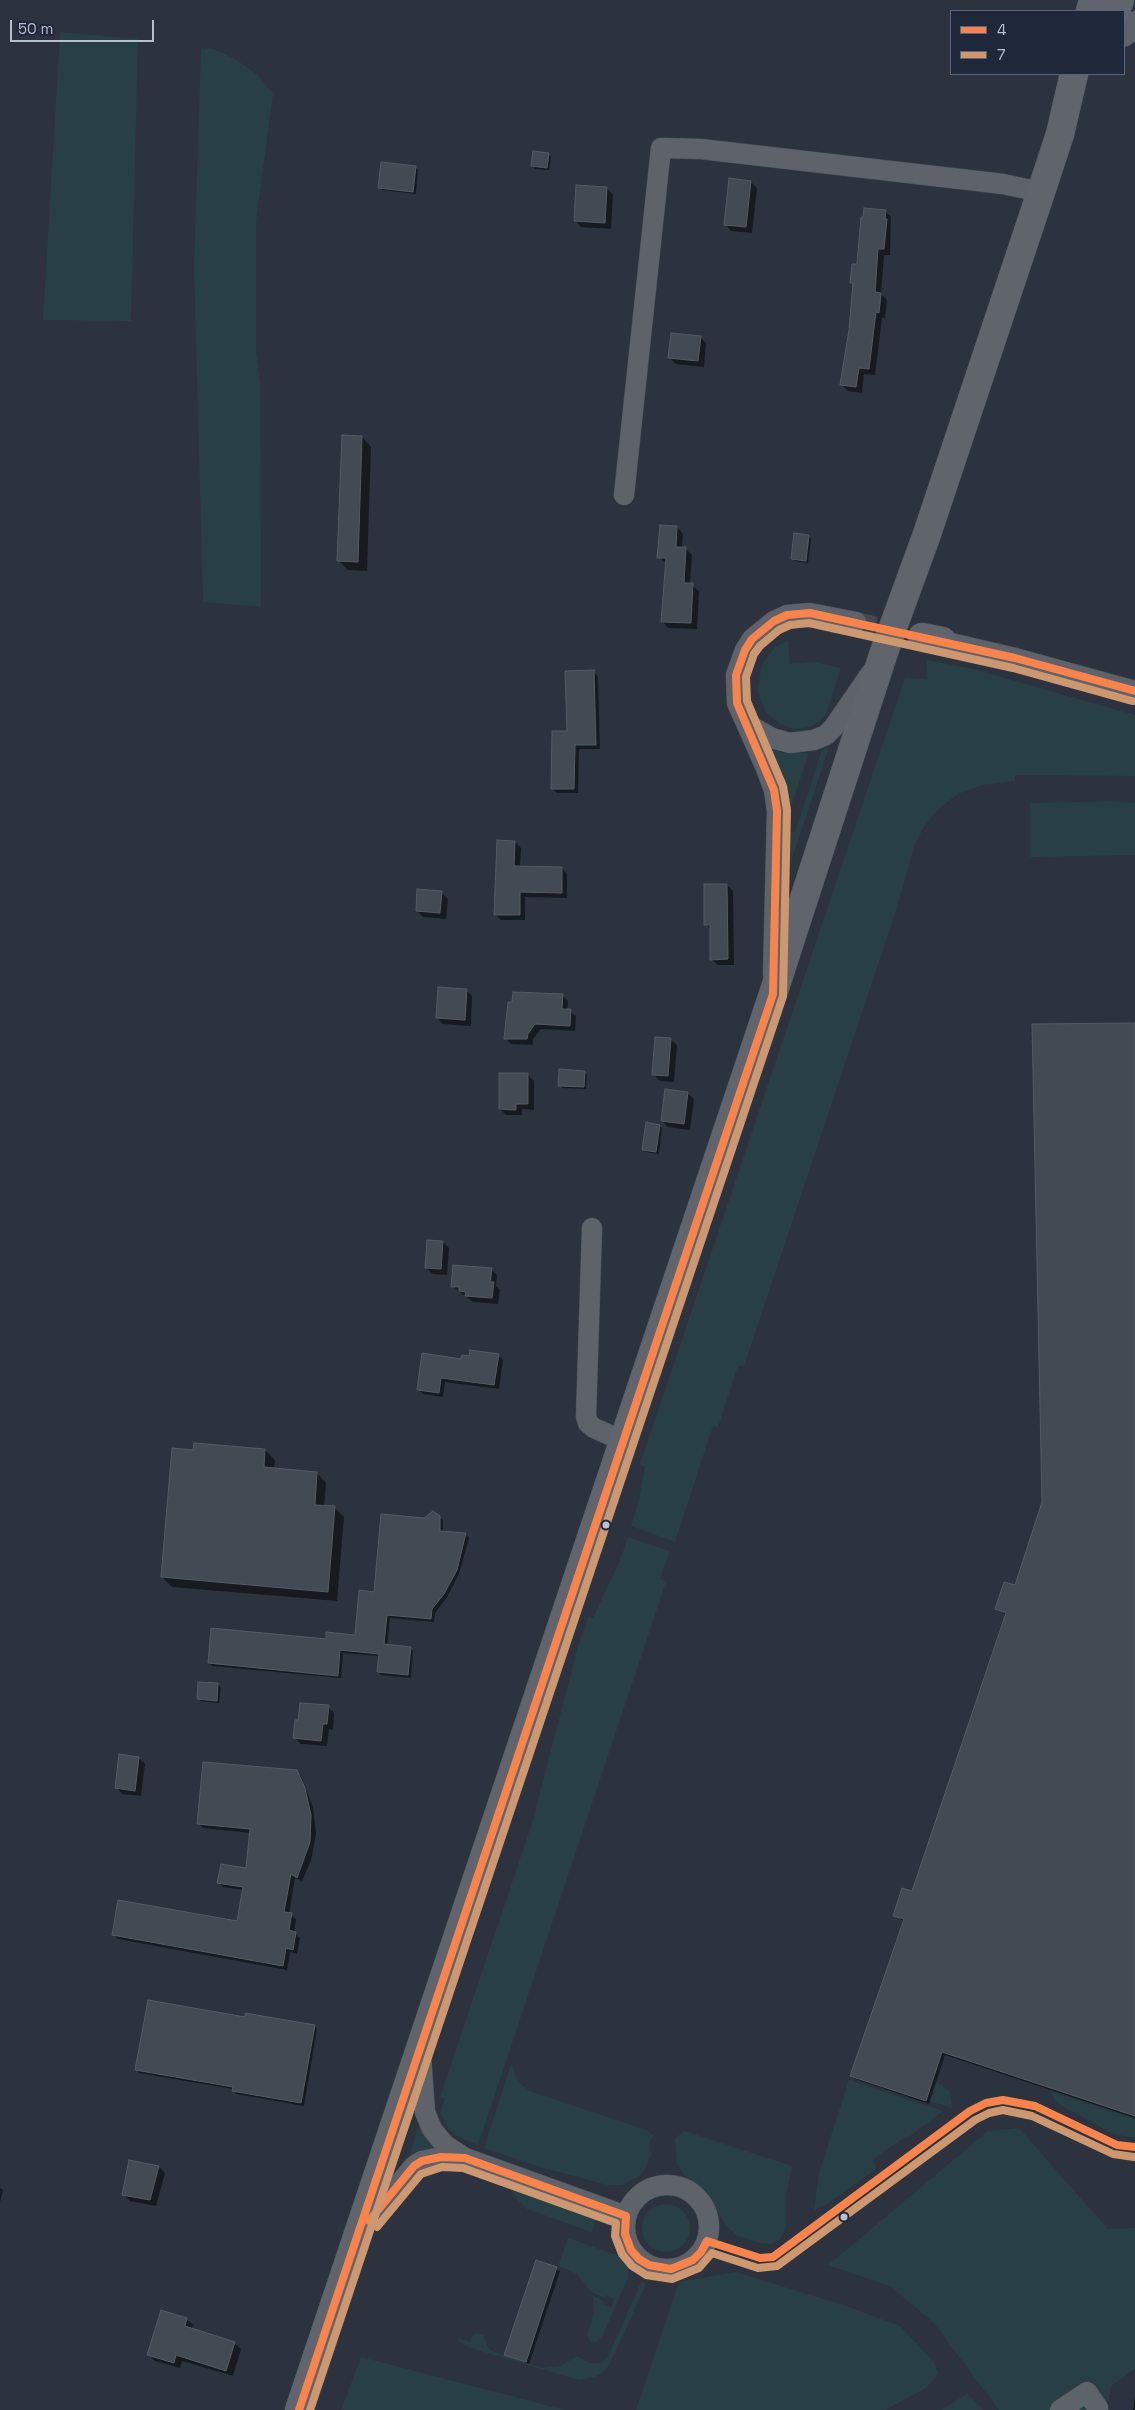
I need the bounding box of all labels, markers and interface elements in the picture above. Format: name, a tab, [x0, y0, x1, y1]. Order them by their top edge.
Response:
scale bar	[12, 10, 156, 42]
legend	[950, 10, 1125, 75]
text: 50 m	[18, 19, 53, 38]
text: 4	[997, 20, 1006, 39]
text: 7	[997, 45, 1005, 64]
unlabelled marker	[601, 1520, 611, 1530]
unlabelled marker	[839, 2212, 849, 2222]

